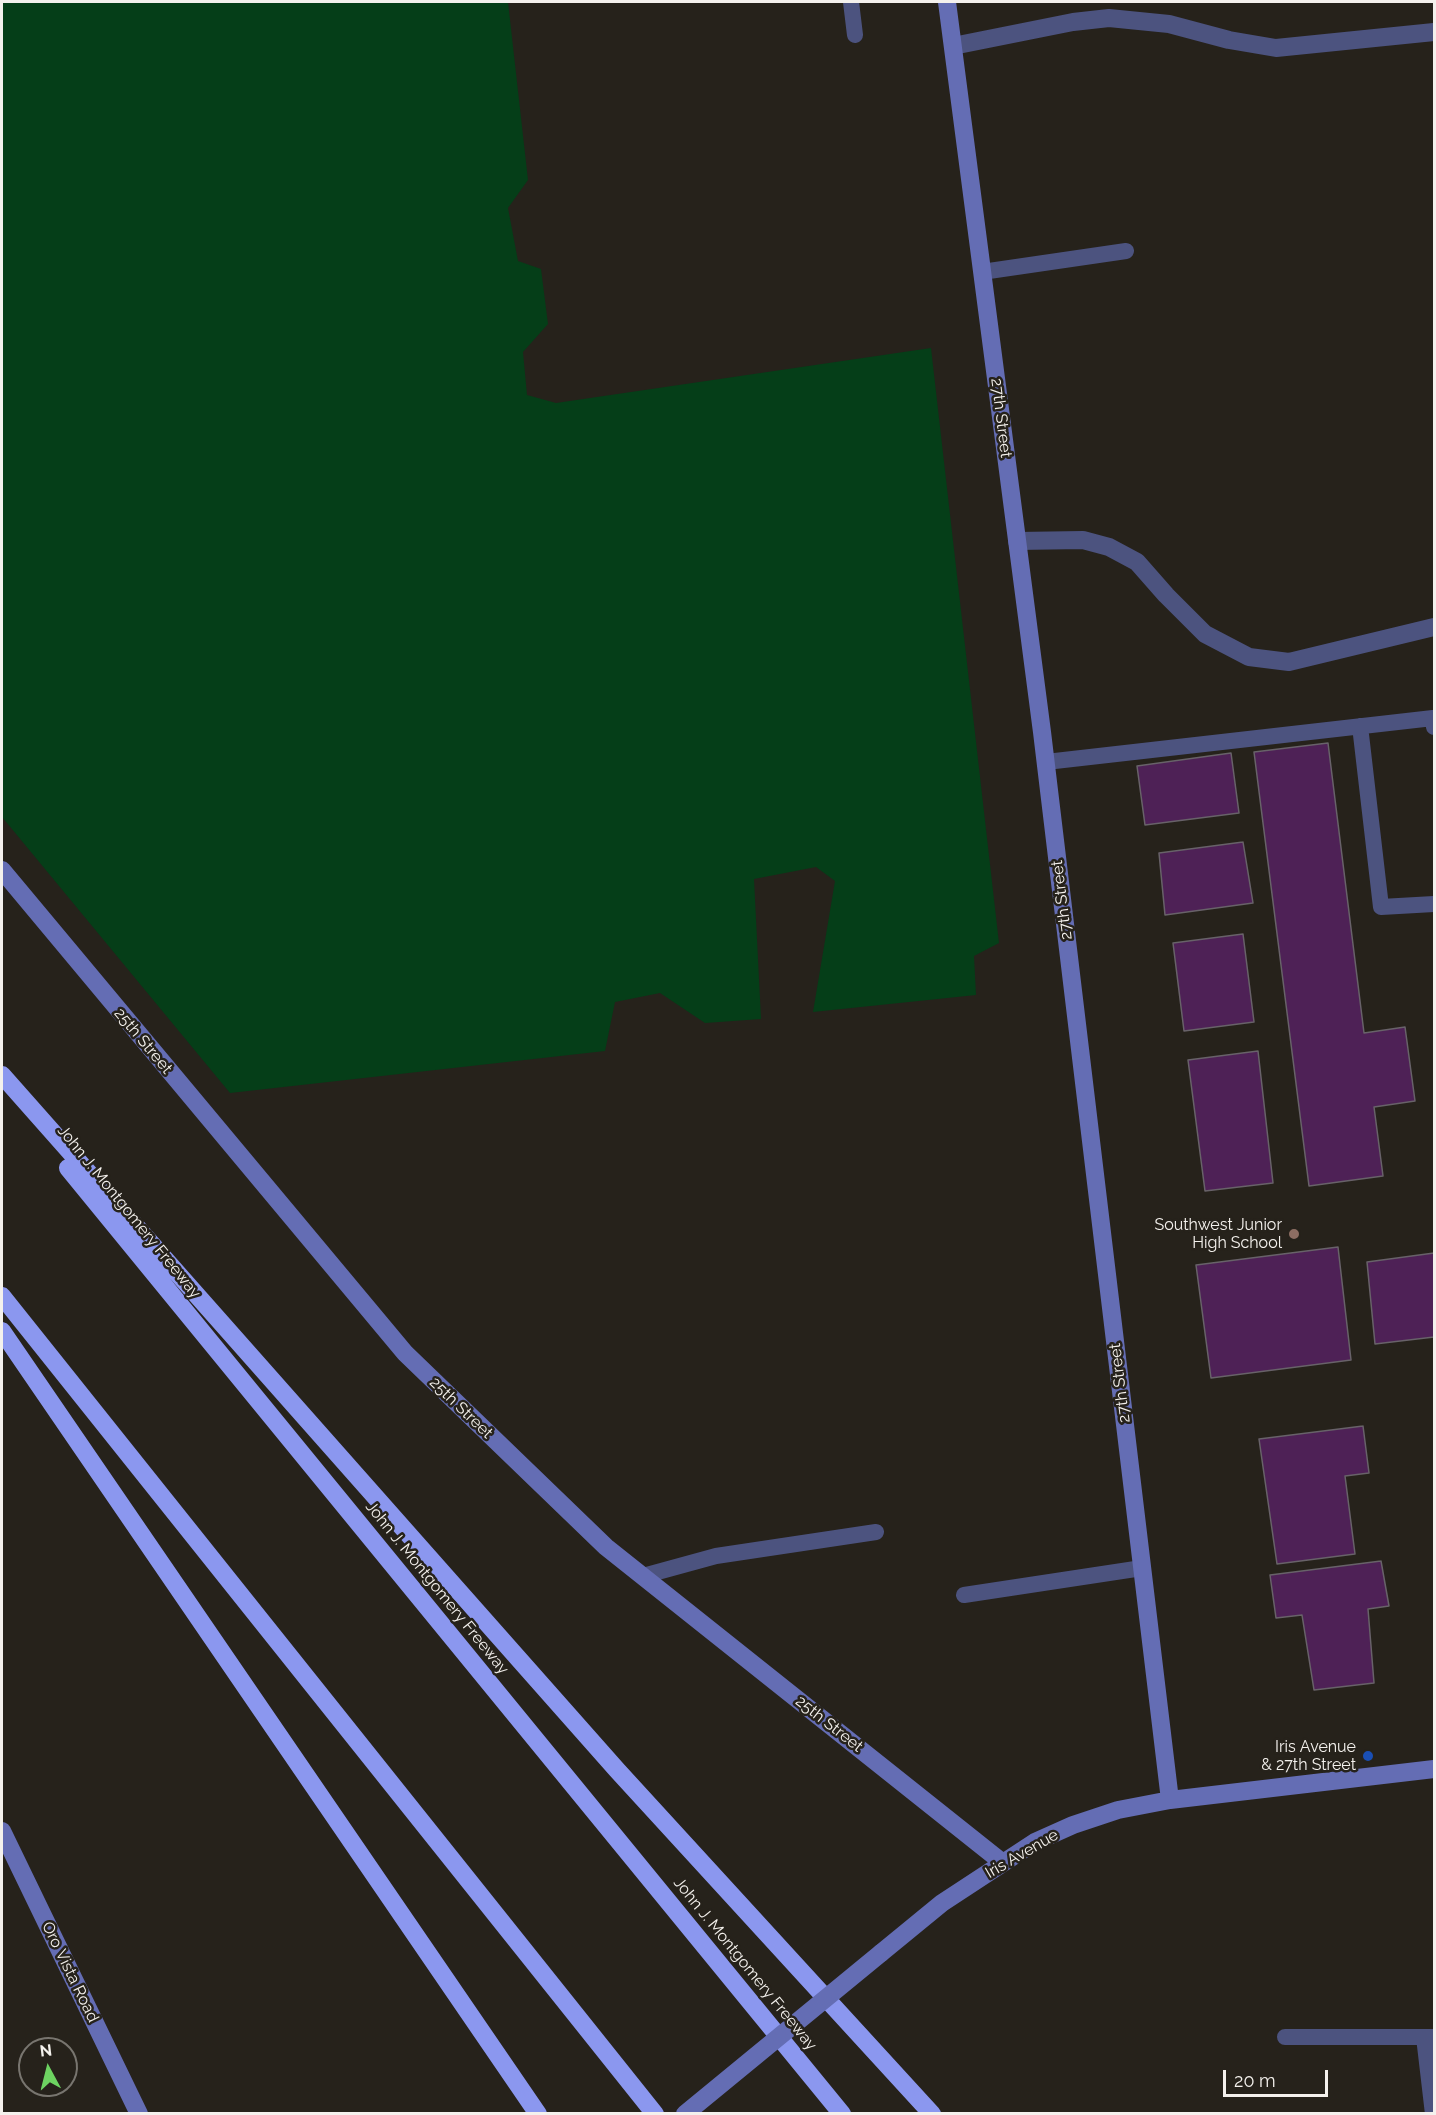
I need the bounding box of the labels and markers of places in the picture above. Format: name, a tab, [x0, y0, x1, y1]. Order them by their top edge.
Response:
place label: Southwest Junior High School	[1154, 1215, 1282, 1253]
marker: Southwest Junior High School	[1287, 1227, 1301, 1241]
place label: Iris Avenue & 27th Street	[1261, 1737, 1356, 1775]
marker: Iris Avenue & 27th Street	[1361, 1749, 1375, 1763]

